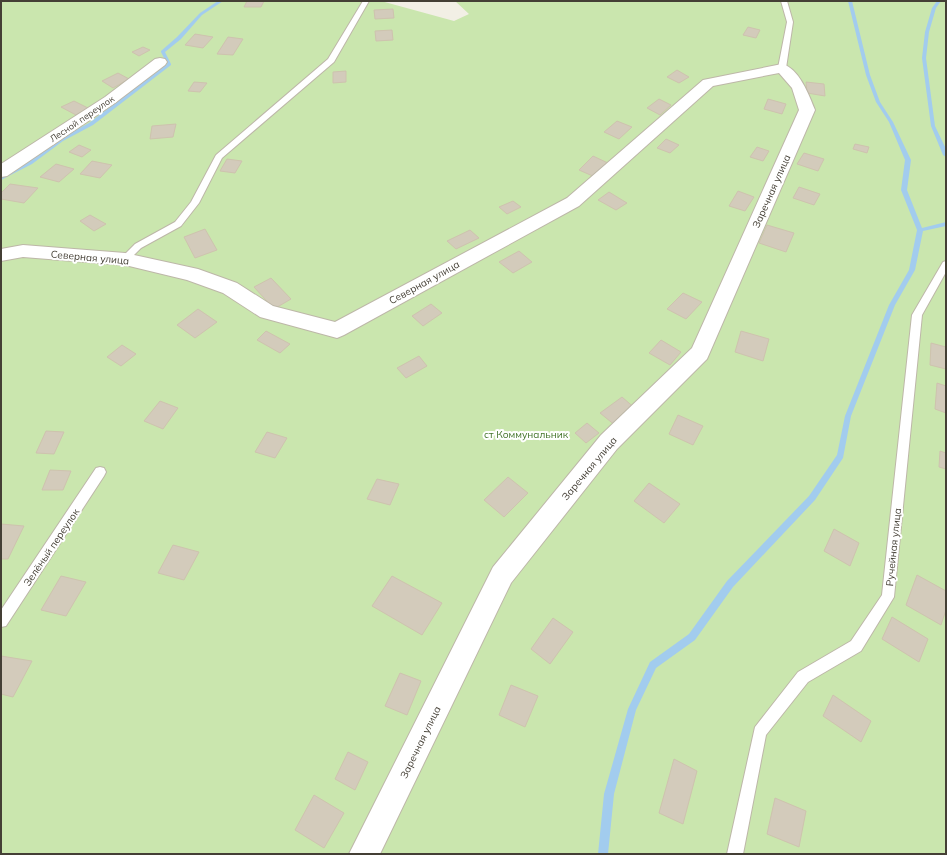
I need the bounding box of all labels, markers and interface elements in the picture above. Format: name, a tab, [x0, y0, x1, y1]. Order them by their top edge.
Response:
street label: Лесной переулок	[47, 93, 117, 145]
street label: Заречная улица	[749, 152, 794, 230]
street label: Северная улица	[50, 248, 130, 267]
street label: Северная улица	[387, 258, 462, 307]
park label: ст Коммунальник	[484, 428, 569, 441]
street label: Заречная улица	[559, 434, 620, 503]
street label: Зелёный переулок	[21, 506, 83, 589]
street label: Ручейная улица	[883, 507, 904, 587]
street label: Заречная улица	[397, 704, 444, 781]

